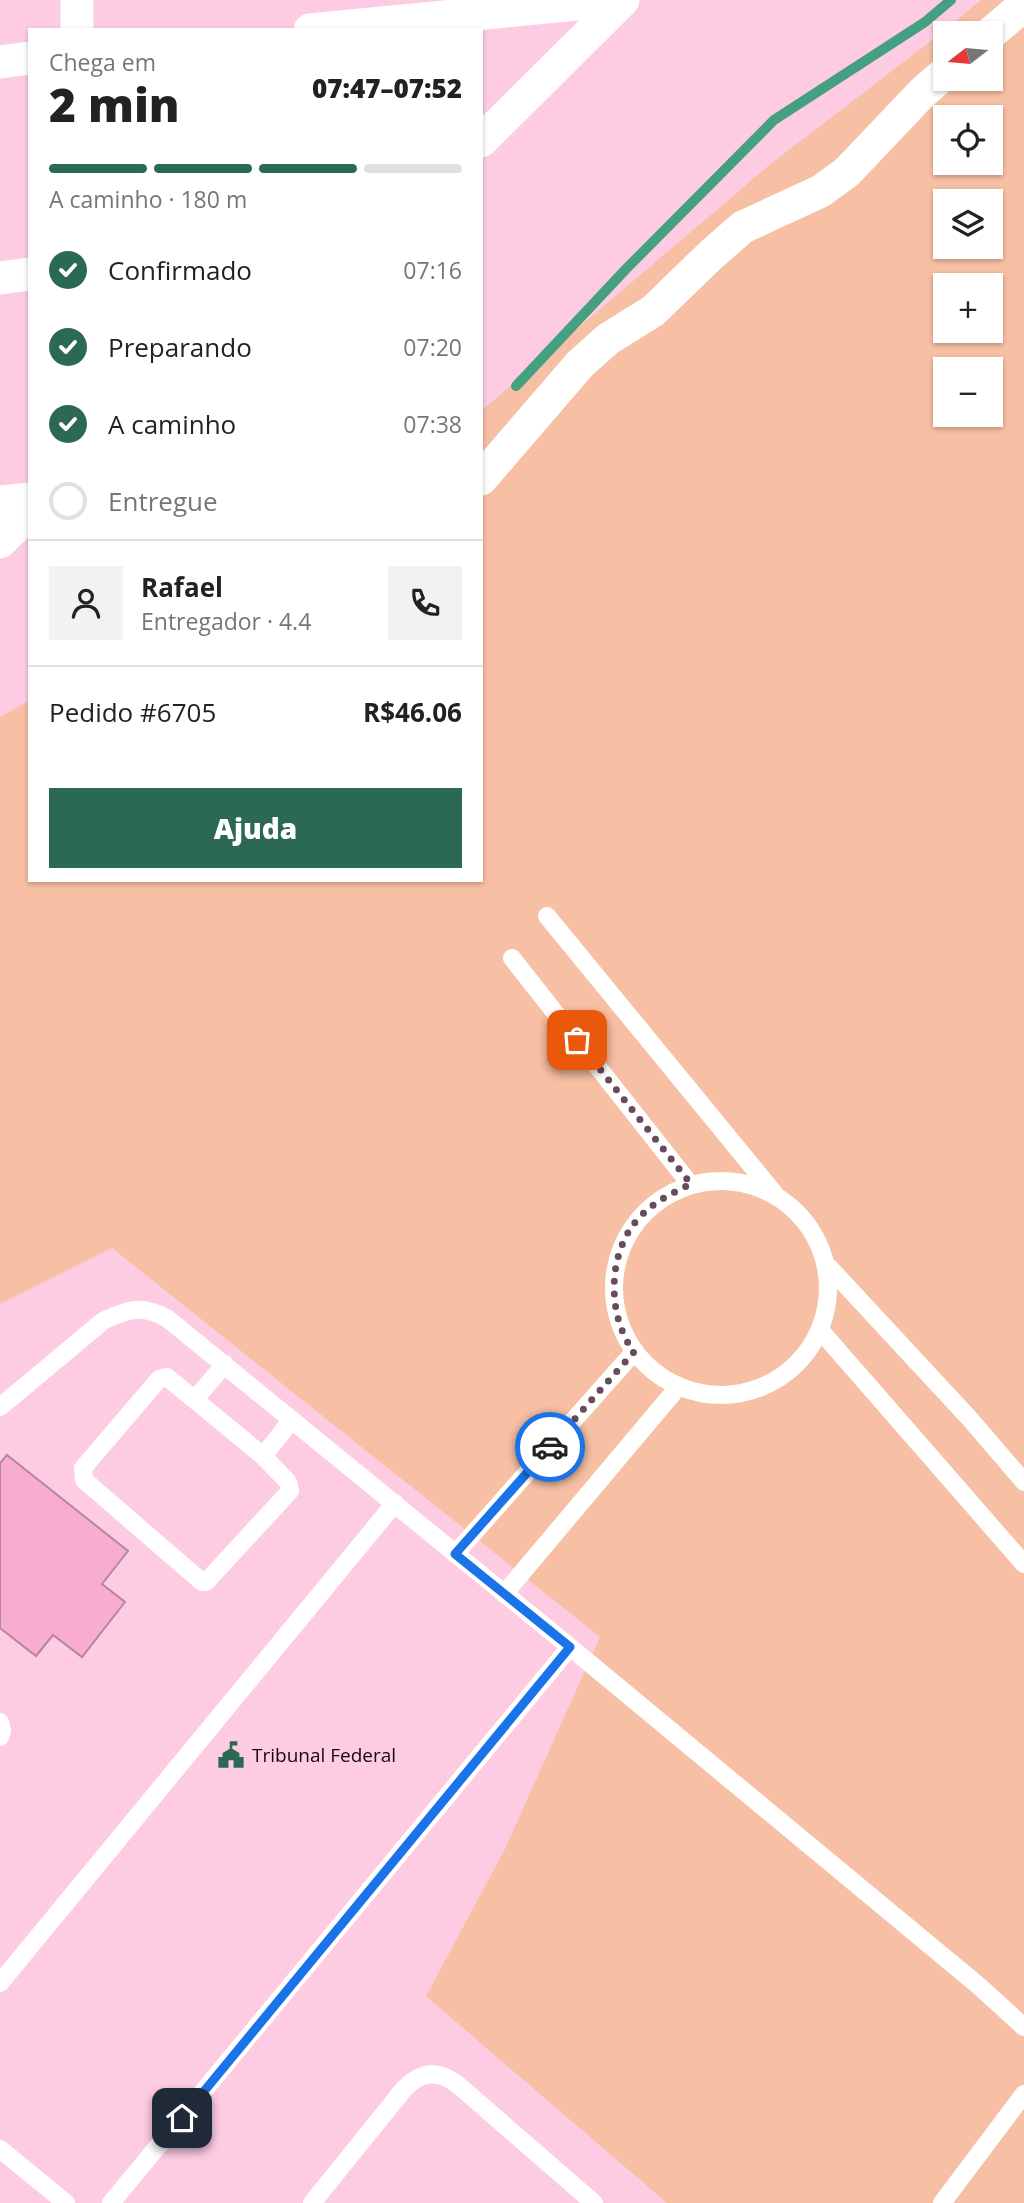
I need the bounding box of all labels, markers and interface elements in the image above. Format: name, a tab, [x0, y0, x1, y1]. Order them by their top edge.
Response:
north arrow	[933, 21, 1003, 91]
map controls	[933, 21, 1003, 427]
text: Chega em	[49, 46, 156, 78]
text: 07:47–07:52	[312, 70, 462, 106]
text: 2 min	[49, 73, 180, 135]
button: locate	[933, 105, 1003, 175]
text: A caminho · 180 m	[49, 183, 247, 215]
button: layers	[933, 189, 1003, 259]
icon: check	[49, 251, 87, 289]
text: Confirmado	[108, 252, 252, 288]
text: 07:16	[403, 254, 462, 286]
button: +	[933, 273, 1003, 343]
icon: check	[49, 328, 87, 366]
text: Preparando	[108, 329, 252, 365]
text: 07:20	[403, 331, 462, 363]
button: −	[933, 357, 1003, 427]
icon: check	[49, 405, 87, 443]
text: A caminho	[108, 406, 236, 442]
text: 07:38	[403, 408, 462, 440]
text: Entregue	[108, 483, 218, 519]
button: person	[49, 566, 123, 640]
button: phone	[388, 566, 462, 640]
text: Rafael	[141, 569, 223, 605]
text: Entregador · 4.4	[141, 605, 311, 637]
text: Pedido #6705	[49, 694, 216, 730]
text: R$46.06	[363, 694, 462, 730]
button: Ajuda	[49, 788, 462, 868]
pin	[547, 1010, 607, 1070]
icon: bag	[558, 1021, 596, 1059]
courier	[515, 1412, 585, 1482]
icon: car	[531, 1428, 569, 1466]
public building icon: Tribunal Federal	[216, 1740, 246, 1770]
place label: Tribunal Federal	[252, 1742, 396, 1768]
pin	[152, 2088, 212, 2148]
icon: home	[163, 2099, 201, 2137]

